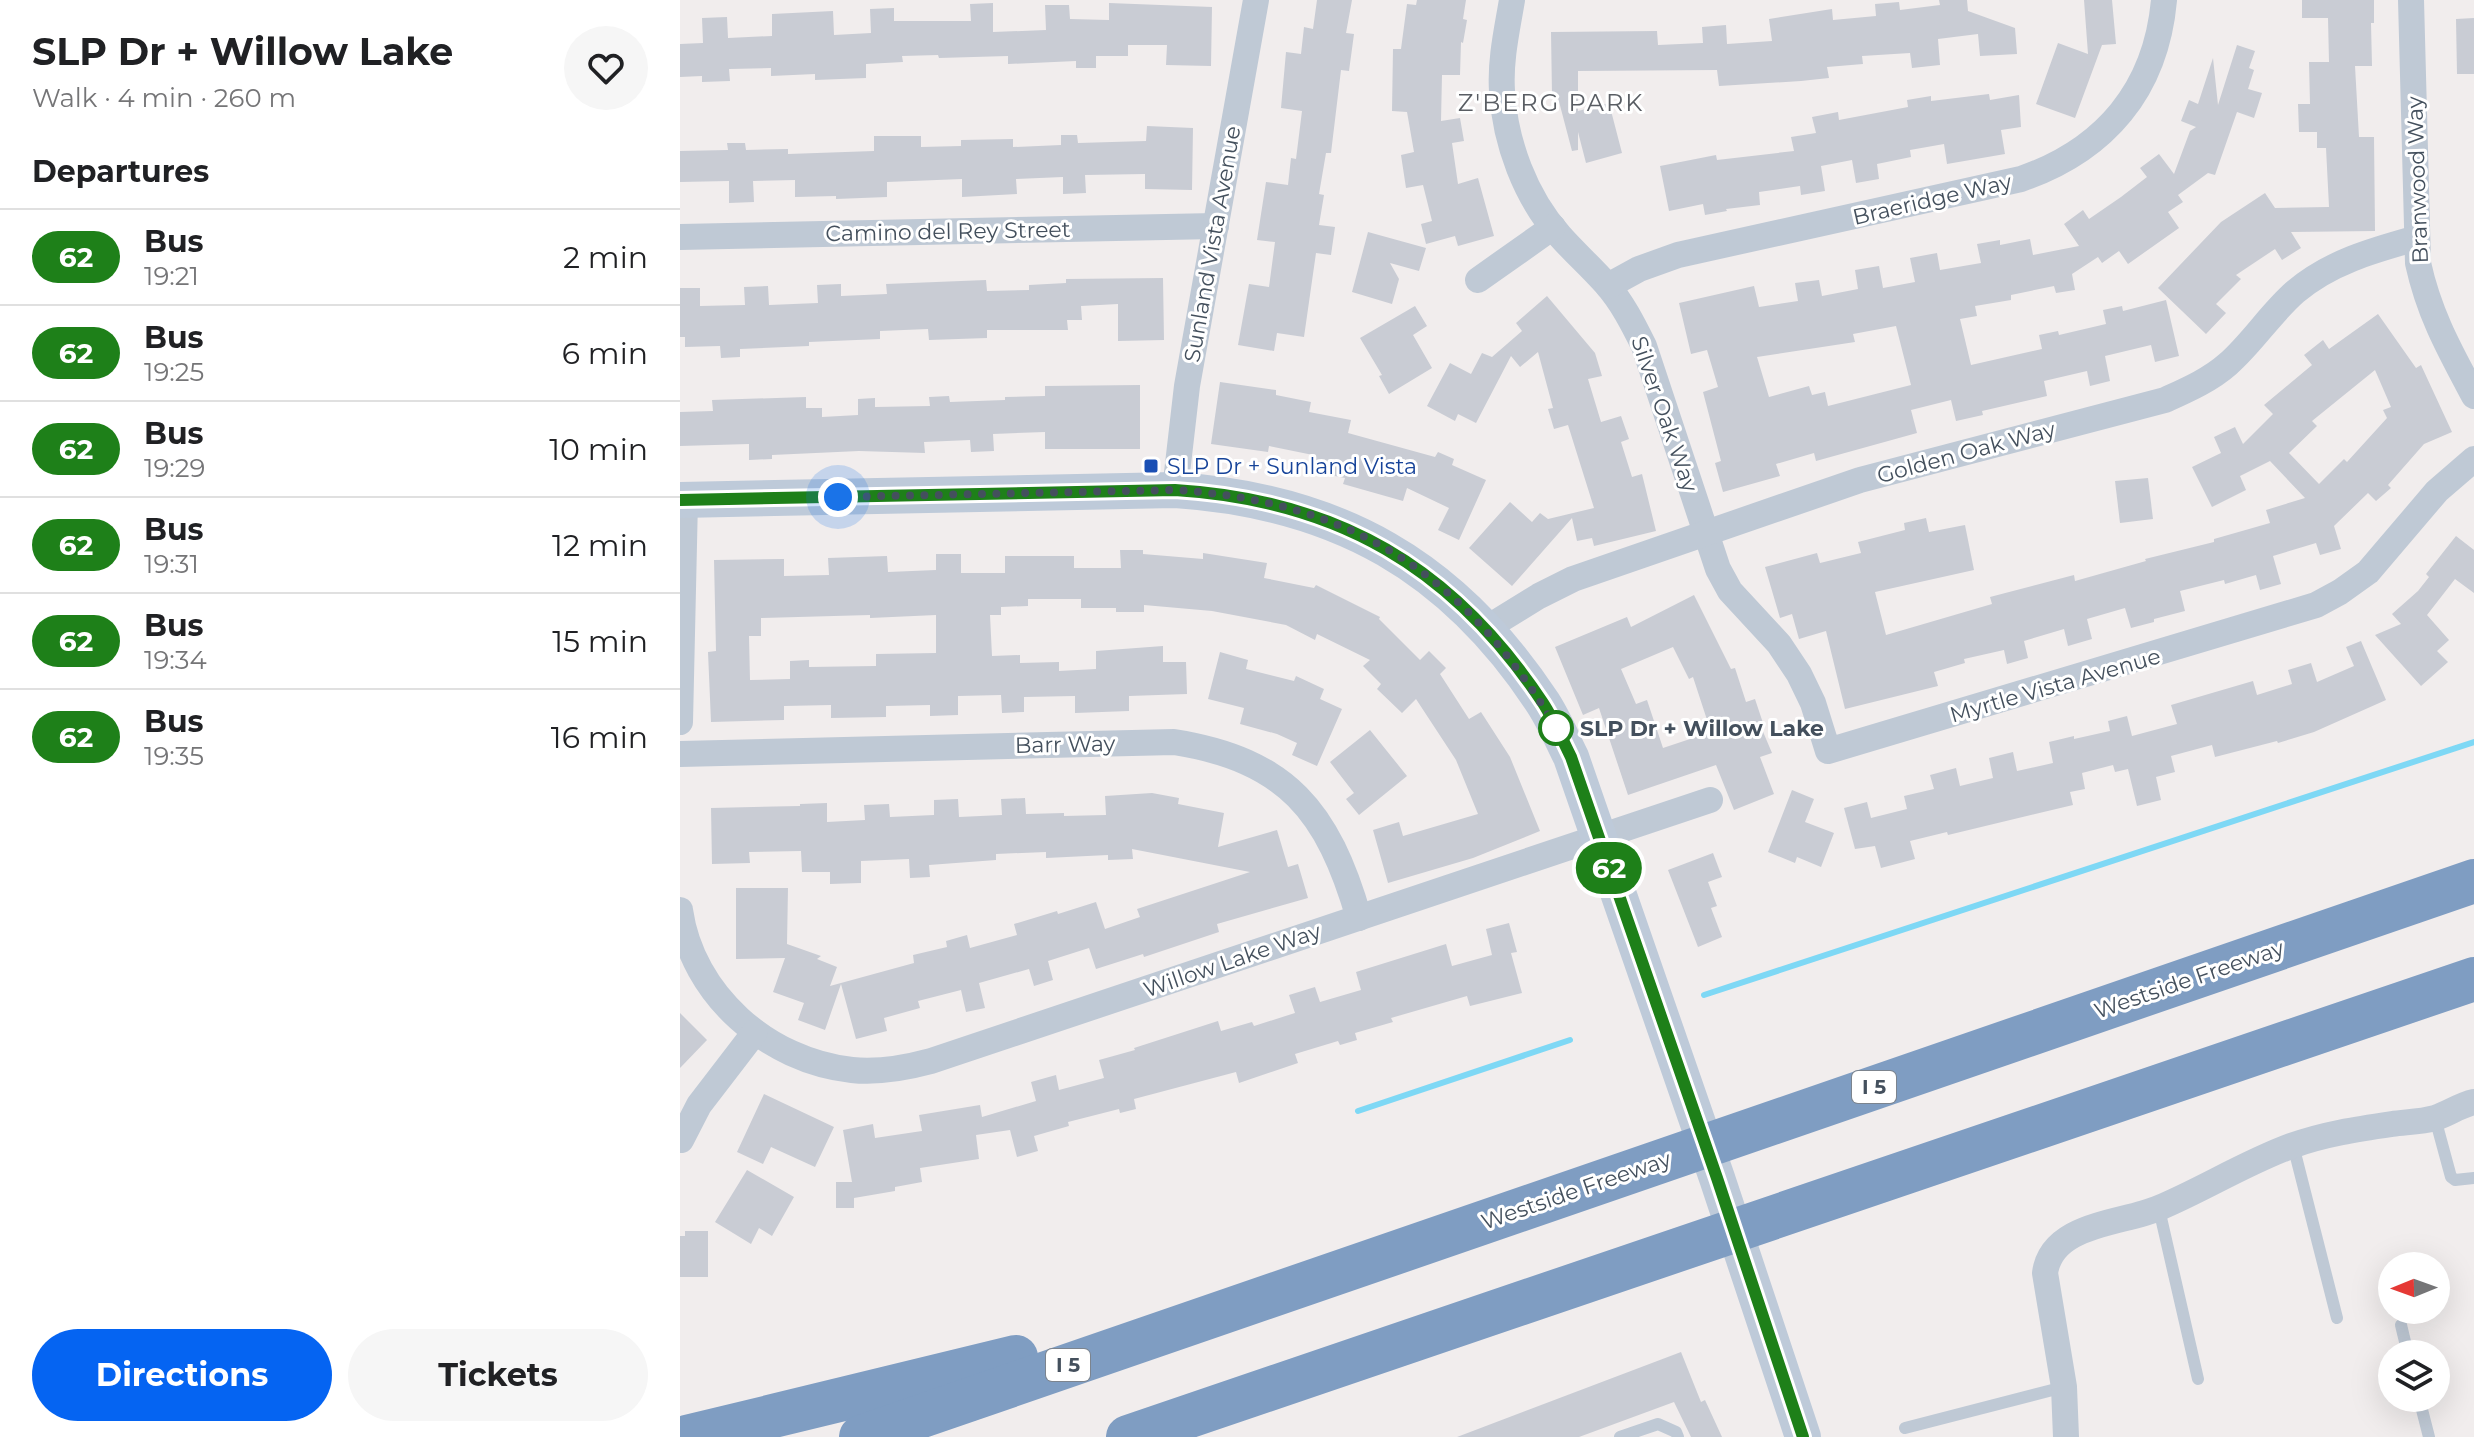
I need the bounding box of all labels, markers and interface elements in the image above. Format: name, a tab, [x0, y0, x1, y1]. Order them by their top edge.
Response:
button: heart	[564, 26, 648, 110]
text: SLP Dr + Willow Lake	[32, 28, 453, 75]
text: Walk · 4 min · 260 m	[32, 82, 296, 114]
district label: Z'BERG PARK	[1458, 88, 1644, 117]
street label: Branwood Way	[2401, 96, 2434, 264]
street label: Sunland Vista Avenue	[1178, 124, 1247, 364]
text: Departures	[32, 153, 209, 190]
street label: Braeridge Way	[1850, 168, 2014, 231]
street label: Camino del Rey Street	[825, 216, 1071, 247]
text: Bus	[144, 223, 204, 260]
text: 2 min	[563, 239, 648, 276]
text: 62	[59, 240, 93, 274]
text: 19:21	[144, 260, 199, 292]
text: Bus	[144, 319, 204, 356]
street label: Silver Oak Way	[1625, 333, 1704, 496]
text: 6 min	[562, 335, 648, 372]
text: 62	[59, 336, 93, 370]
text: 19:25	[144, 356, 204, 388]
text: Bus	[144, 415, 204, 452]
street label: Golden Oak Way	[1874, 416, 2058, 489]
text: 10 min	[549, 431, 648, 468]
text: 62	[59, 432, 93, 466]
text: 19:29	[144, 452, 205, 484]
place label: SLP Dr + Sunland Vista	[1167, 453, 1417, 480]
marker: SLP Dr + Sunland Vista	[1142, 457, 1160, 475]
your location	[818, 477, 858, 517]
text: Bus	[144, 511, 204, 548]
text: 12 min	[552, 527, 648, 564]
text: 62	[59, 528, 93, 562]
text: 19:31	[144, 548, 199, 580]
text: Bus	[144, 607, 204, 644]
text: 15 min	[552, 623, 648, 660]
text: 62	[59, 624, 93, 658]
street label: Myrtle Vista Avenue	[1947, 642, 2164, 728]
text: 19:34	[144, 644, 207, 676]
text: Bus	[144, 703, 204, 740]
marker: SLP Dr + Willow Lake	[1539, 711, 1573, 745]
place label: SLP Dr + Willow Lake	[1580, 715, 1824, 742]
text: 16 min	[551, 719, 648, 756]
text: 62	[59, 720, 93, 754]
street label: Barr Way	[1015, 730, 1116, 759]
text: 19:35	[144, 740, 204, 772]
line badge: 62	[1573, 842, 1645, 894]
text: 62	[1592, 851, 1626, 885]
street label: Willow Lake Way	[1140, 917, 1324, 1003]
street label: Westside Freeway	[2091, 934, 2288, 1025]
road number: I 5	[1852, 1071, 1896, 1103]
street label: Westside Freeway	[1478, 1145, 1675, 1236]
north arrow	[2378, 1252, 2450, 1324]
map controls	[2378, 1252, 2450, 1412]
button: Directions	[32, 1329, 332, 1421]
button: Tickets	[348, 1329, 648, 1421]
button: layers	[2378, 1340, 2450, 1412]
road number: I 5	[1046, 1349, 1090, 1381]

